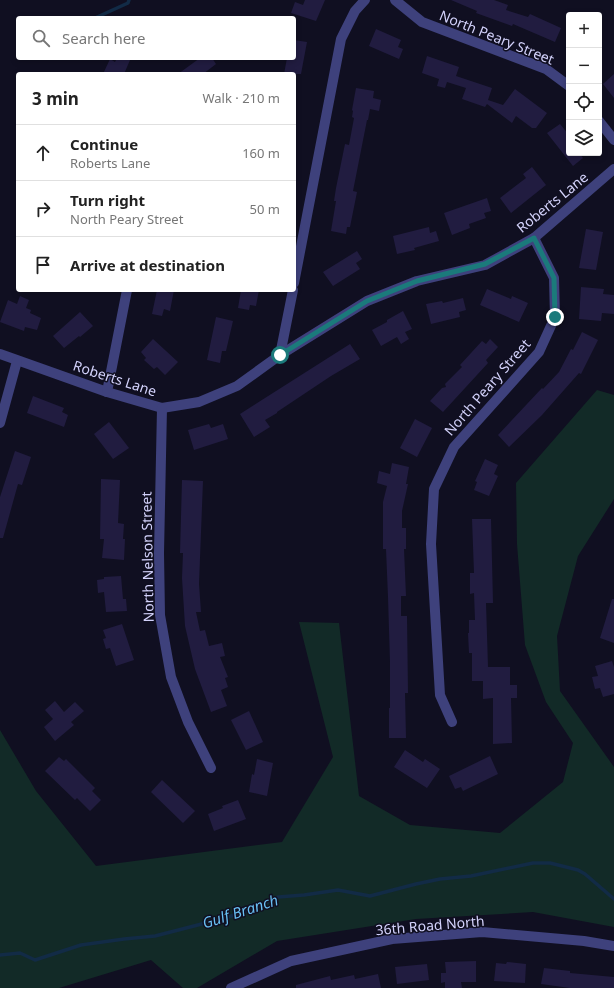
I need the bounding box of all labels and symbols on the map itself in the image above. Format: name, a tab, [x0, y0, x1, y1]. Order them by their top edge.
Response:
street label: North Peary Street	[437, 5, 557, 69]
street label: Roberts Lane	[512, 167, 592, 237]
route end	[546, 308, 564, 326]
street label: North Peary Street	[440, 335, 534, 439]
route start	[271, 346, 289, 364]
street label: Roberts Lane	[71, 356, 159, 400]
street label: North Nelson Street	[136, 491, 158, 623]
water label: Gulf Branch	[199, 889, 281, 933]
street label: 36th Road North	[375, 911, 485, 939]

